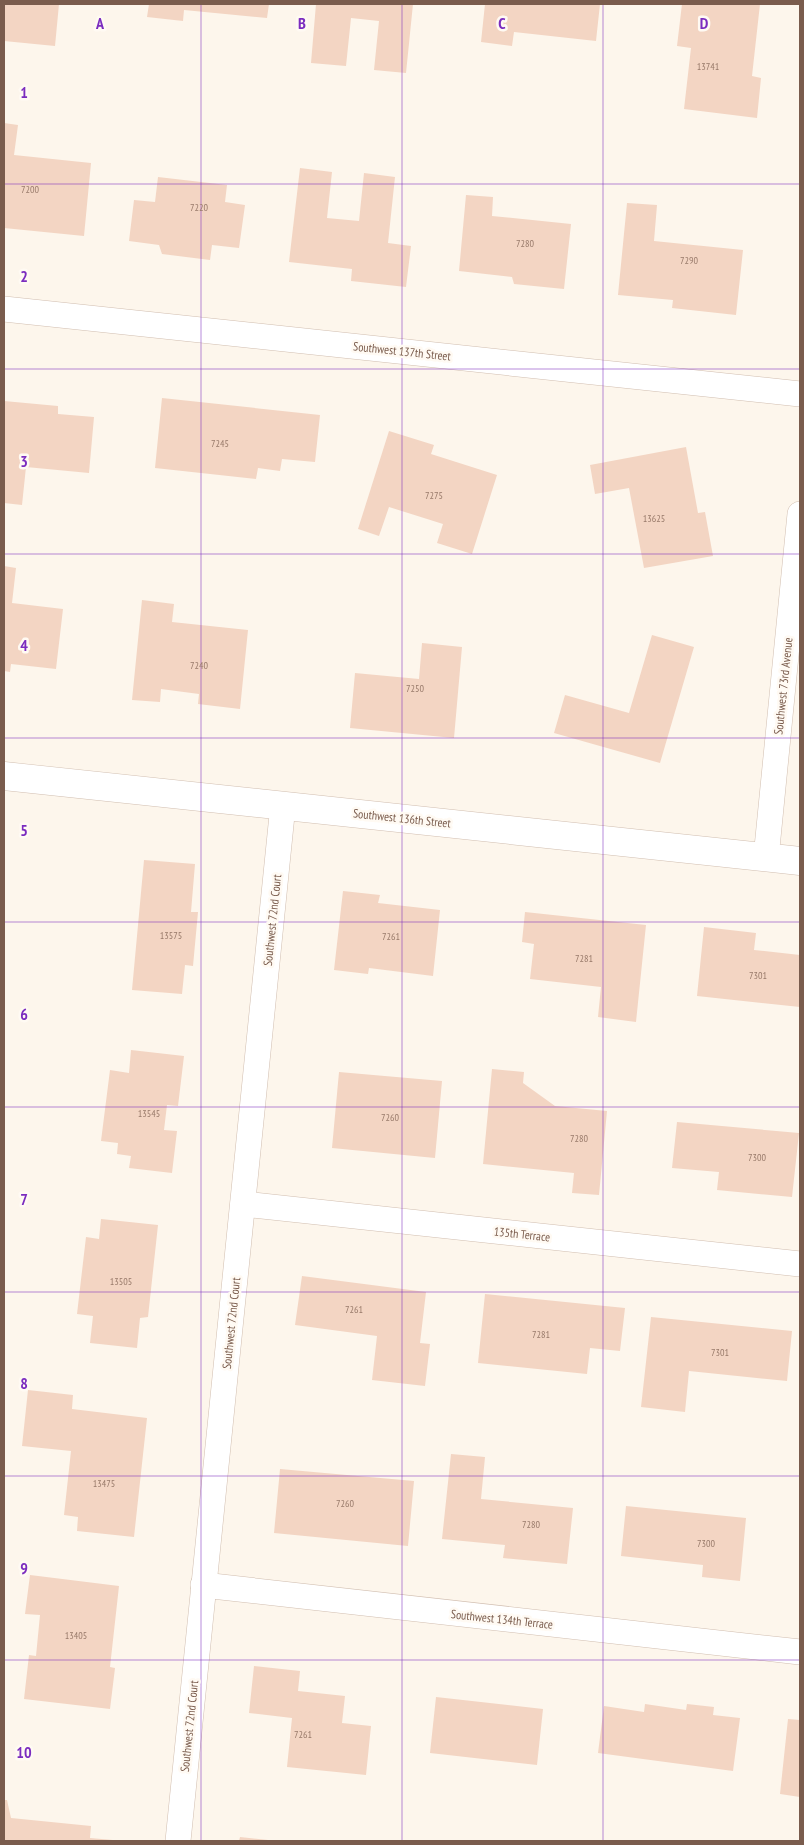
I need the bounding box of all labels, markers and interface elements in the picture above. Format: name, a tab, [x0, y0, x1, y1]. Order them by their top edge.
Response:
text: A	[95, 13, 105, 33]
text: B	[298, 13, 306, 33]
text: C	[498, 13, 506, 33]
text: D	[700, 13, 709, 33]
house number: 13741	[697, 60, 719, 73]
text: 1	[20, 82, 28, 102]
house number: 7200	[21, 183, 40, 196]
house number: 7220	[190, 201, 209, 214]
house number: 7280	[516, 237, 535, 250]
house number: 7290	[680, 254, 699, 267]
text: 2	[20, 266, 28, 286]
street label: Southwest 137th Street	[352, 338, 452, 364]
house number: 7245	[211, 437, 229, 450]
text: 3	[20, 451, 28, 471]
house number: 7275	[425, 489, 443, 502]
house number: 13625	[643, 512, 665, 525]
text: 4	[20, 635, 28, 655]
street label: Southwest 73rd Avenue	[770, 637, 796, 735]
house number: 7240	[190, 659, 209, 672]
house number: 7250	[406, 682, 425, 695]
street label: Southwest 136th Street	[352, 805, 452, 831]
text: 5	[20, 820, 28, 840]
street label: Southwest 72nd Court	[260, 873, 284, 967]
house number: 13575	[160, 929, 182, 942]
house number: 7261	[382, 930, 400, 943]
house number: 7281	[575, 952, 593, 965]
house number: 7301	[749, 969, 767, 982]
text: 6	[20, 1004, 28, 1024]
house number: 13545	[138, 1107, 160, 1120]
house number: 7260	[381, 1111, 400, 1124]
house number: 7280	[570, 1132, 589, 1145]
house number: 7300	[748, 1151, 767, 1164]
text: 7	[20, 1189, 28, 1209]
street label: 135th Terrace	[493, 1224, 551, 1244]
house number: 13505	[110, 1275, 132, 1288]
street label: Southwest 72nd Court	[219, 1276, 243, 1370]
house number: 7261	[345, 1303, 363, 1316]
house number: 7281	[532, 1328, 550, 1341]
house number: 7301	[711, 1346, 729, 1359]
text: 8	[20, 1373, 28, 1393]
house number: 13475	[93, 1477, 115, 1490]
house number: 7260	[336, 1497, 355, 1510]
house number: 7280	[522, 1518, 541, 1531]
house number: 7300	[697, 1537, 716, 1550]
text: 9	[20, 1558, 28, 1578]
street label: Southwest 134th Terrace	[450, 1606, 554, 1632]
house number: 13405	[65, 1629, 87, 1642]
street label: Southwest 72nd Court	[177, 1679, 201, 1773]
house number: 7261	[294, 1728, 312, 1741]
text: 10	[16, 1742, 32, 1762]

